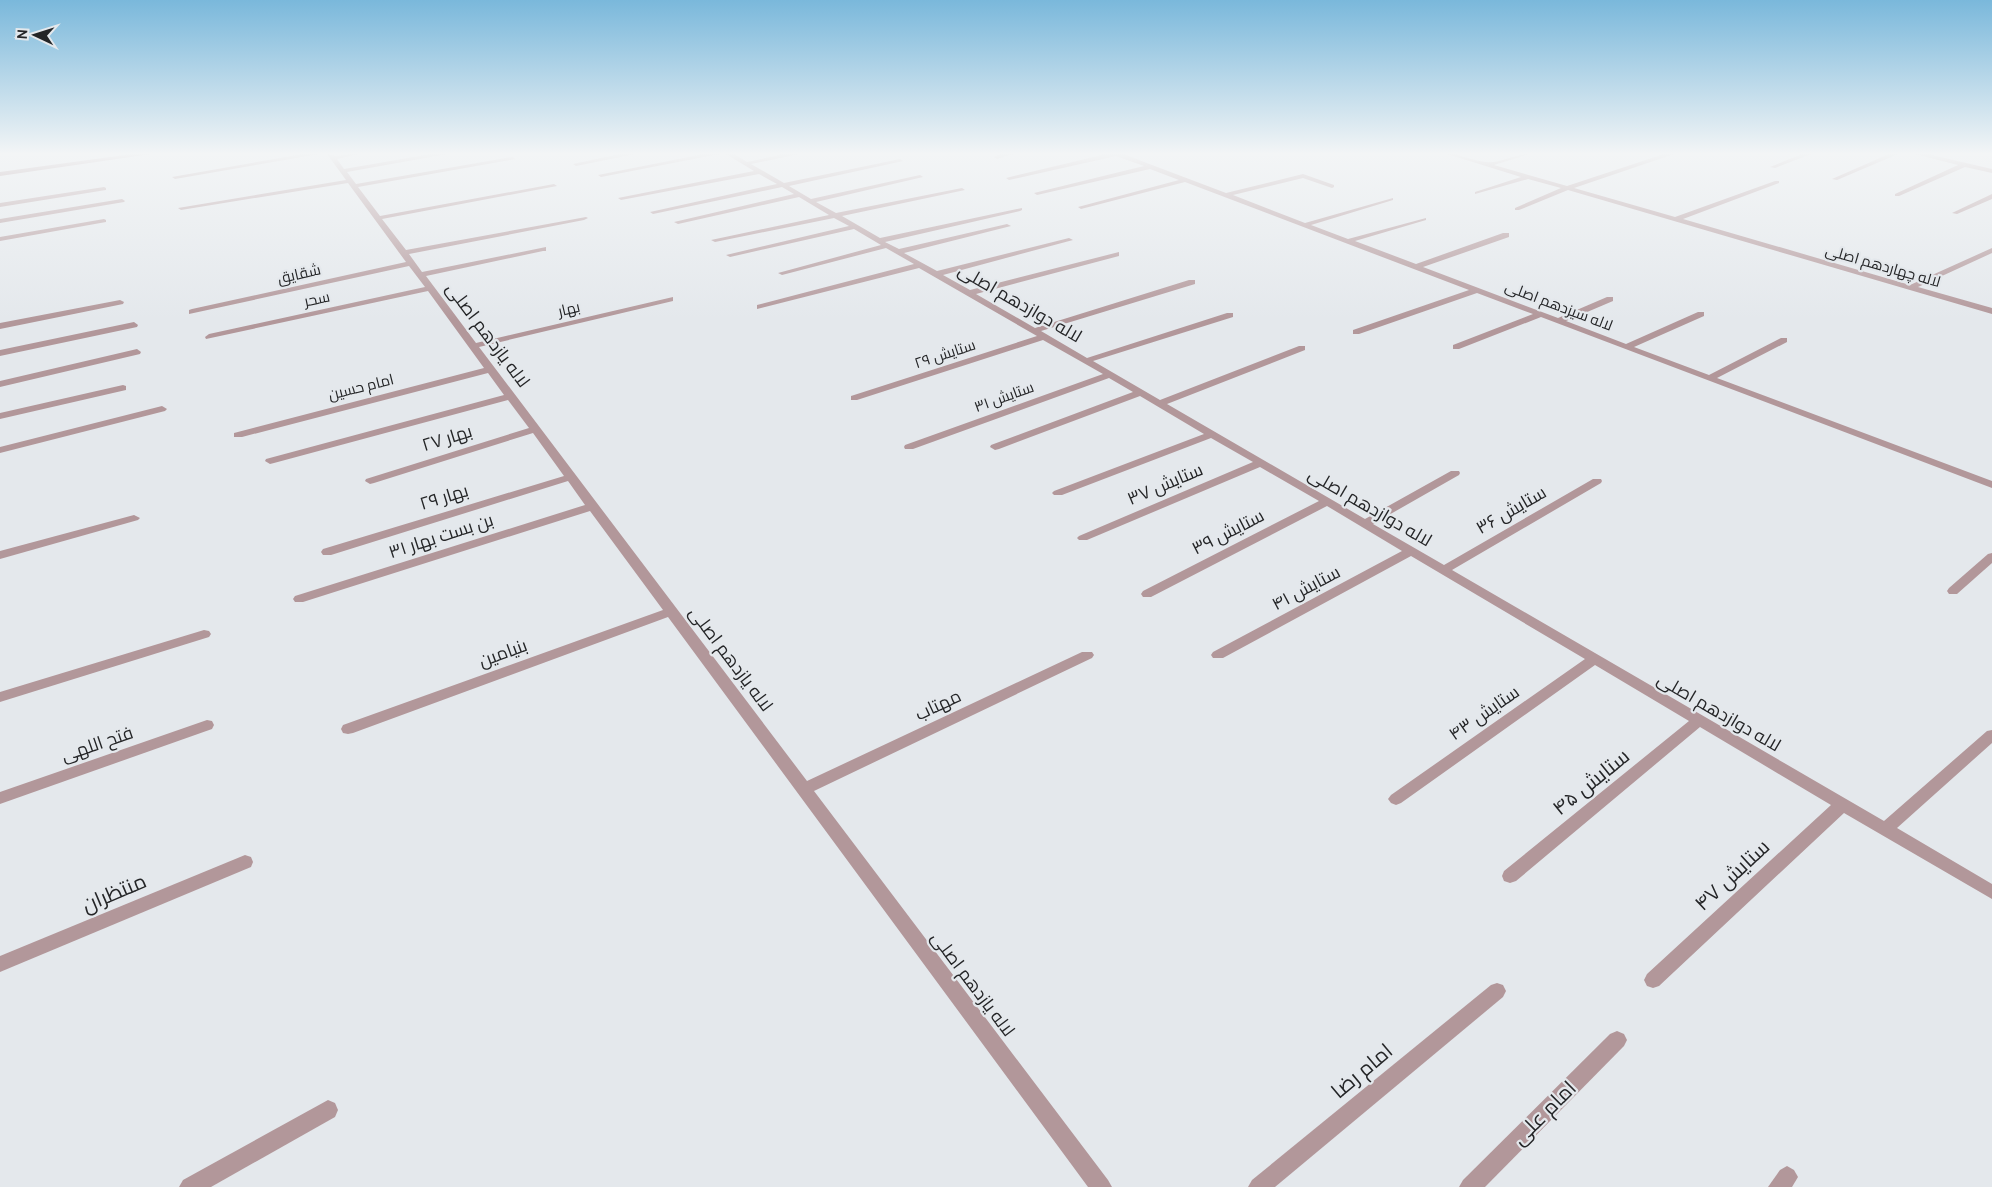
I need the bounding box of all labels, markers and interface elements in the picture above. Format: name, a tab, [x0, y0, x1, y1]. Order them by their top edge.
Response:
north arrow	[10, 10, 60, 60]
text: N	[13, 29, 31, 40]
street label: لاله چهاردهم اصلی	[1823, 241, 1943, 292]
street label: لاله دوازدهم اصلی	[954, 259, 1086, 348]
street label: شقایق	[276, 260, 323, 289]
street label: لاله سیزدهم اصلی	[1502, 277, 1615, 336]
street label: لاله یازدهم اصلی	[441, 278, 535, 392]
street label: سحر	[301, 287, 332, 311]
street label: بهار	[555, 298, 582, 321]
street label: ستایش ۲۹	[912, 336, 978, 373]
street label: امام حسین	[326, 370, 396, 405]
street label: ستایش ۳۱	[972, 378, 1037, 417]
street label: بهار ۲۷	[419, 420, 475, 456]
street label: ستایش ۳۷	[1124, 458, 1206, 510]
street label: لاله دوازدهم اصلی	[1304, 463, 1436, 552]
street label: بهار ۲۹	[417, 479, 471, 515]
street label: ستایش ۳۶	[1472, 481, 1550, 539]
street label: ستایش ۳۹	[1188, 504, 1268, 560]
street label: بن بست بهار ٣١	[386, 509, 496, 563]
street label: ستایش ۴۱	[1268, 561, 1344, 615]
street label: لاله یازدهم اصلی	[684, 602, 778, 716]
street label: بنیامین	[476, 634, 530, 672]
street label: لاله دوازدهم اصلی	[1653, 668, 1785, 757]
street label: ستایش ۴۳	[1445, 681, 1523, 745]
street label: مهتاب	[911, 685, 965, 725]
street label: فتح اللهی	[58, 721, 136, 768]
street label: ستایش ۴۵	[1547, 743, 1635, 821]
street label: ستایش ۴۷	[1689, 834, 1775, 916]
street label: منتظران	[78, 868, 150, 918]
street label: لاله یازدهم اصلی	[926, 927, 1020, 1041]
street label: امام رضا	[1326, 1038, 1399, 1105]
street label: امام علی	[1506, 1075, 1582, 1151]

